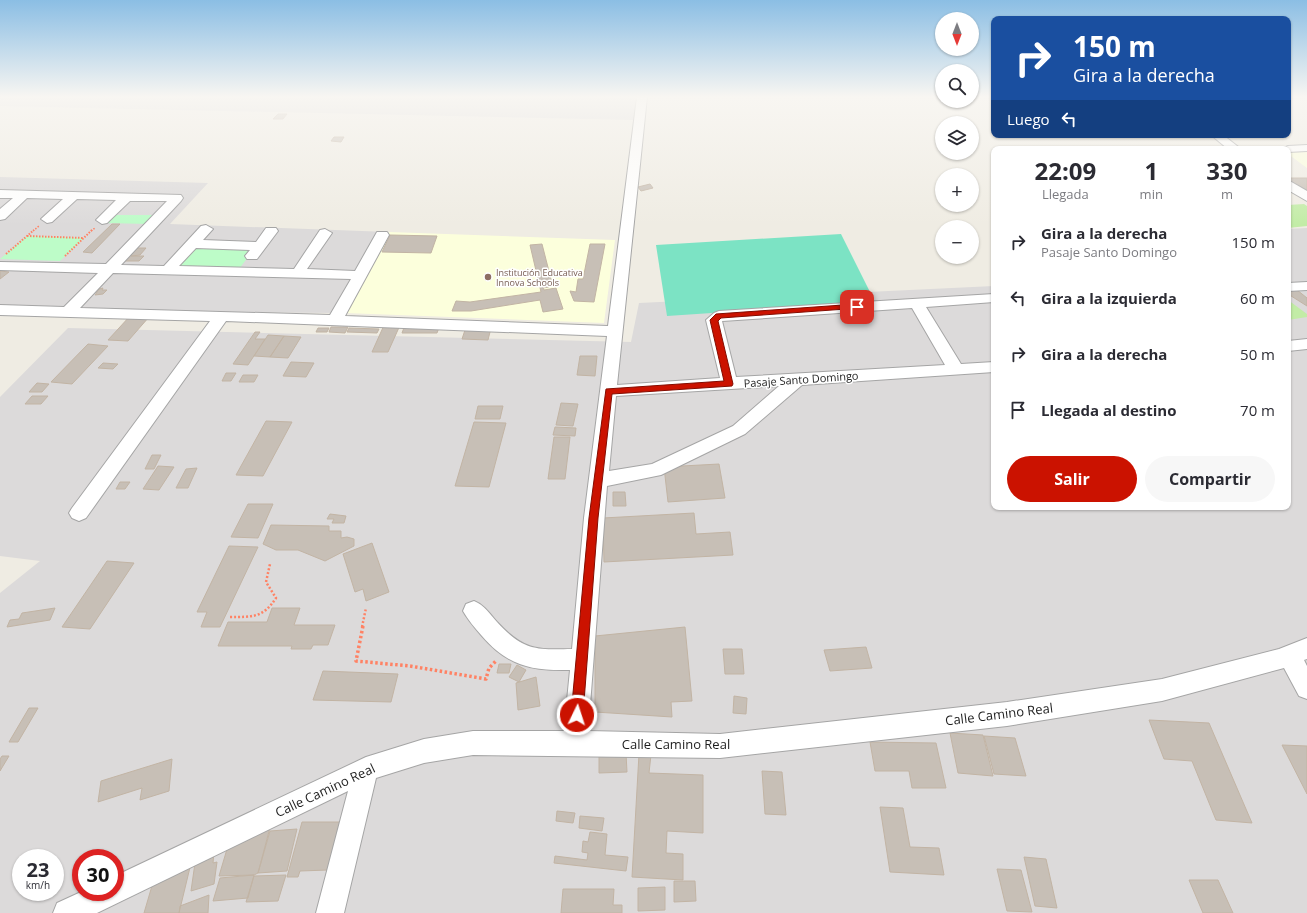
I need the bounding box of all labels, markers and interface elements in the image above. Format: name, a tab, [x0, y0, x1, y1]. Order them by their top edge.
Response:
north arrow	[935, 12, 979, 56]
map controls	[935, 12, 979, 264]
text: 150 m	[1073, 27, 1156, 65]
icon: right	[1007, 32, 1059, 84]
text: Gira a la derecha	[1073, 63, 1215, 87]
button: search	[935, 64, 979, 108]
icon: left	[1058, 108, 1080, 130]
text: Luego	[1007, 109, 1050, 129]
button: layers	[935, 116, 979, 160]
text: 22:09	[1034, 154, 1096, 187]
text: 1	[1144, 154, 1158, 187]
text: 330	[1206, 154, 1248, 187]
button: +	[935, 168, 979, 212]
text: Llegada	[1042, 185, 1089, 203]
text: min	[1140, 185, 1163, 203]
text: m	[1221, 185, 1233, 203]
button: −	[935, 220, 979, 264]
text: Gira a la derecha	[1041, 223, 1167, 243]
icon: right	[1007, 231, 1029, 253]
text: 150 m	[1231, 232, 1275, 252]
text: Pasaje Santo Domingo	[1041, 243, 1177, 261]
place label: Institución Educativa Innova Schools	[496, 266, 583, 289]
marker: Institución Educativa Innova Schools	[483, 272, 493, 282]
icon: left	[1007, 287, 1029, 309]
text: Gira a la izquierda	[1041, 288, 1177, 308]
text: 60 m	[1240, 288, 1275, 308]
pin	[840, 290, 874, 324]
icon: arrive	[846, 296, 868, 318]
icon: right	[1007, 343, 1029, 365]
text: Gira a la derecha	[1041, 344, 1167, 364]
text: 50 m	[1240, 344, 1275, 364]
street label: Pasaje Santo Domingo	[743, 367, 859, 390]
icon: arrive	[1007, 399, 1029, 421]
text: Llegada al destino	[1041, 400, 1176, 420]
text: 70 m	[1240, 400, 1275, 420]
button: Salir	[1007, 456, 1137, 502]
button: Compartir	[1145, 456, 1275, 502]
position arrow	[556, 694, 598, 736]
street label: Calle Camino Real	[944, 698, 1054, 730]
street label: Calle Camino Real	[622, 735, 730, 753]
street label: Calle Camino Real	[272, 759, 378, 821]
speed limit sign: 30	[72, 849, 124, 901]
text: 23	[27, 856, 49, 883]
text: km/h	[26, 878, 50, 892]

